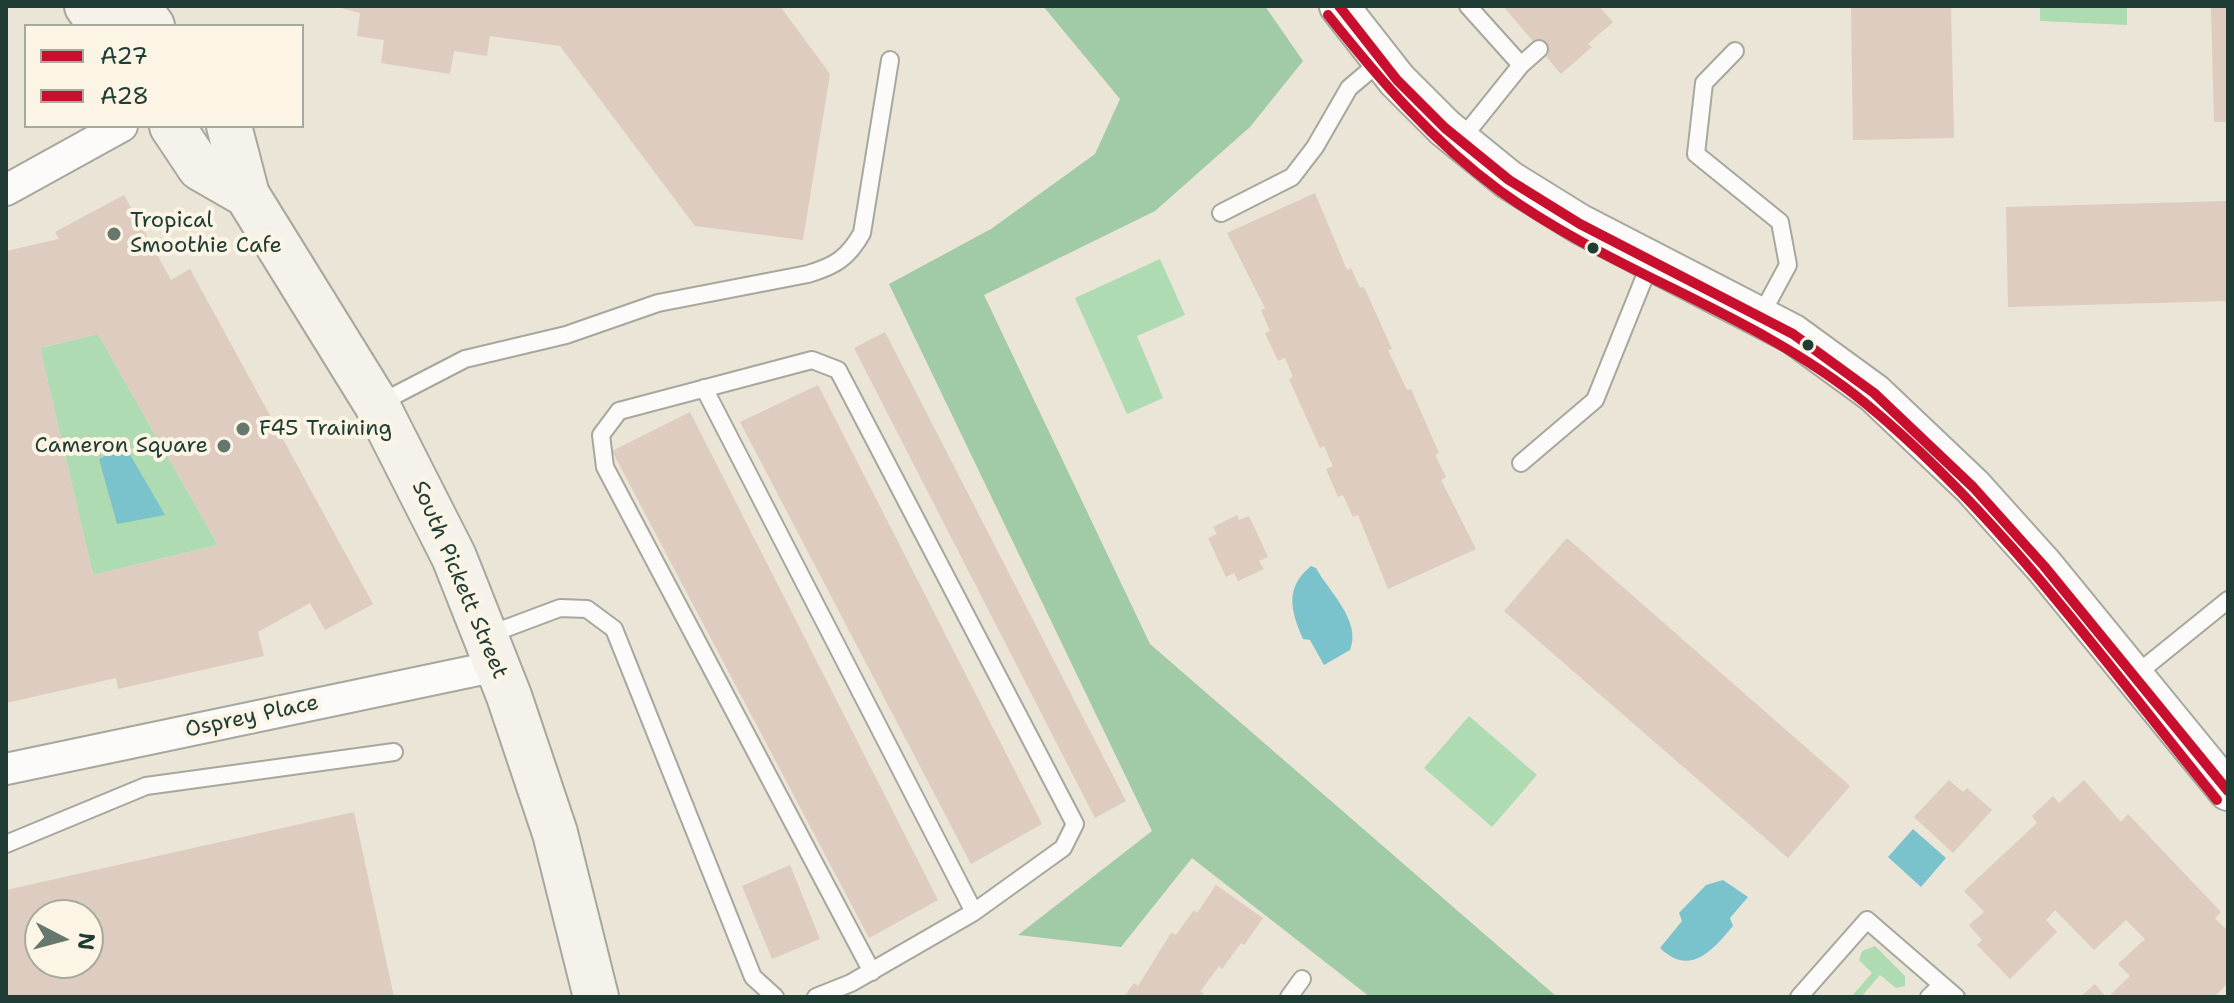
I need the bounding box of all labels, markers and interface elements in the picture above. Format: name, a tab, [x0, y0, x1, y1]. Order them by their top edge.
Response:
legend	[24, 24, 304, 128]
text: A27	[100, 40, 148, 72]
text: A28	[100, 80, 149, 112]
place label: Tropical Smoothie Cafe	[130, 208, 282, 260]
marker: Tropical Smoothie Cafe	[105, 225, 123, 243]
unlabelled marker	[1585, 240, 1601, 256]
unlabelled marker	[1800, 337, 1816, 353]
place label: F45 Training	[259, 416, 392, 442]
marker: F45 Training	[234, 420, 252, 438]
place label: Cameron Square	[34, 433, 208, 459]
marker: Cameron Square	[215, 437, 233, 455]
street label: South Pickett Street	[405, 477, 513, 683]
street label: Osprey Place	[183, 690, 321, 744]
north arrow	[24, 899, 104, 979]
text: N	[71, 931, 102, 952]

